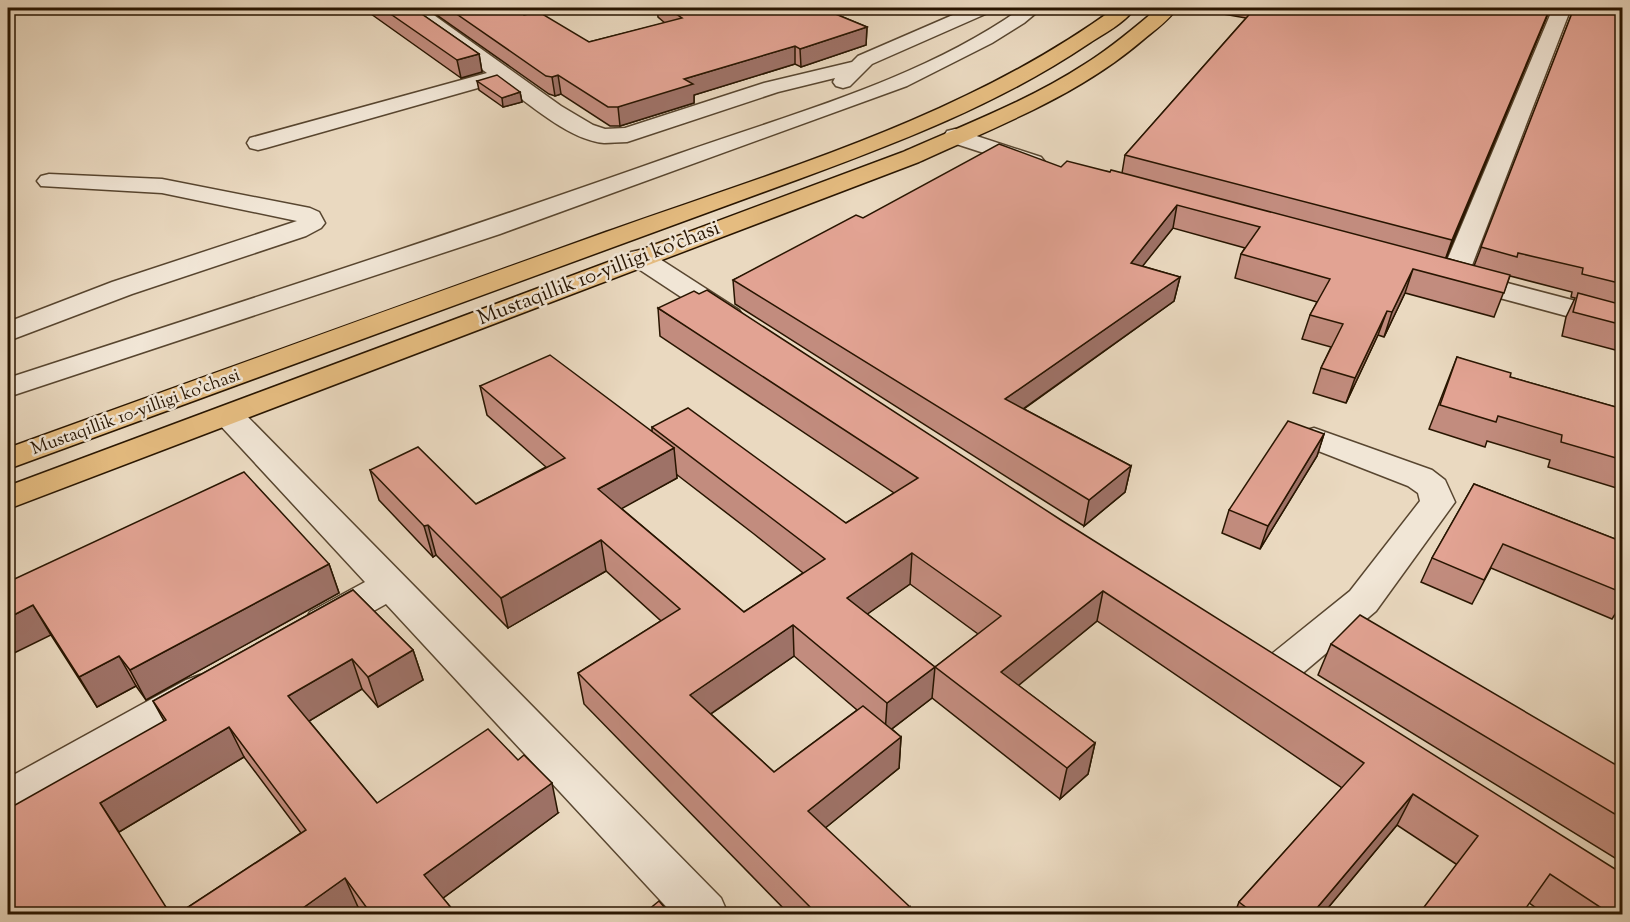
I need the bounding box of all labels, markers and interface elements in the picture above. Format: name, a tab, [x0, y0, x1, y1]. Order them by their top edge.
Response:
street label: Mustaqillik 10-yilligi ko'chasi	[473, 214, 725, 334]
street label: Mustaqillik 10-yilligi ko'chasi	[28, 363, 244, 463]

